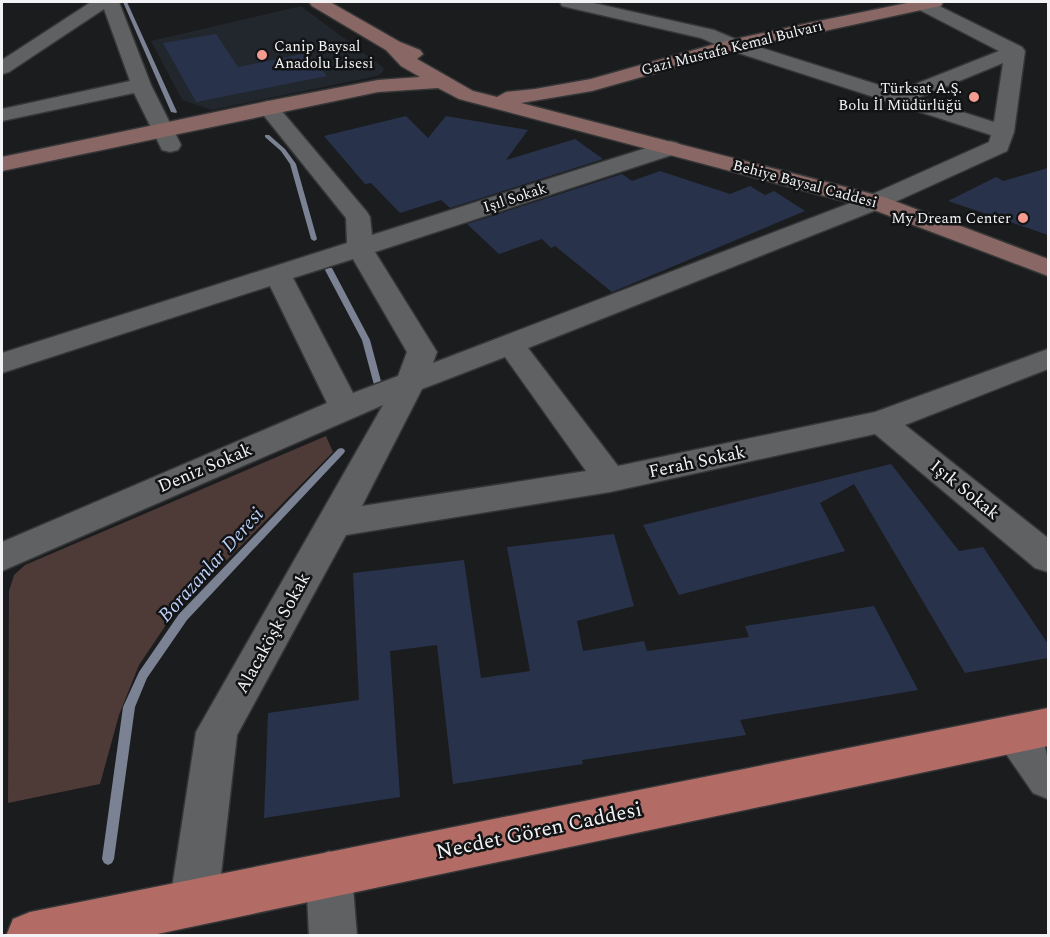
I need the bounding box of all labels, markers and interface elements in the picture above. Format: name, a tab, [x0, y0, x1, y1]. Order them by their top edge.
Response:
street label: Gazi Mustafa Kemal Bulvarı	[639, 14, 825, 82]
place label: Canip Baysal Anadolu Lisesi	[274, 35, 373, 75]
marker: Canip Baysal Anadolu Lisesi	[255, 48, 269, 62]
place label: Türksat A.Ş. Bolu İl Müdürlüğü	[838, 77, 962, 117]
marker: Türksat A.Ş. Bolu İl Müdürlüğü	[967, 90, 981, 104]
street label: Behiye Baysal Caddesi	[730, 154, 880, 214]
street label: Işıl Sokak	[480, 177, 550, 219]
place label: My Dream Center	[891, 207, 1011, 230]
marker: My Dream Center	[1016, 211, 1030, 225]
street label: Deniz Sokak	[154, 436, 256, 500]
street label: Ferah Sokak	[646, 439, 748, 485]
street label: Işık Sokak	[924, 453, 1006, 527]
water label: Borazanlar Deresi	[151, 500, 271, 629]
street label: Alacaköşk Sokak	[229, 568, 317, 698]
street label: Necdet Gören Caddesi	[433, 794, 645, 868]

